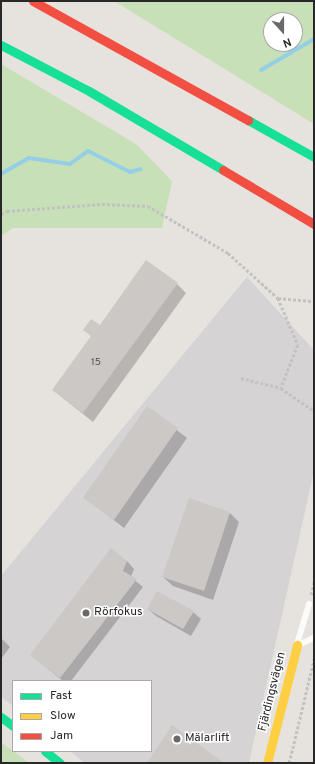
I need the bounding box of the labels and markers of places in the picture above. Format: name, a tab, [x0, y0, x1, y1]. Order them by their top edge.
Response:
place label: Rörfokus	[94, 606, 143, 620]
marker: Rörfokus	[81, 608, 91, 618]
place label: Mälarlift	[185, 732, 230, 746]
marker: Mälarlift	[172, 734, 182, 744]

